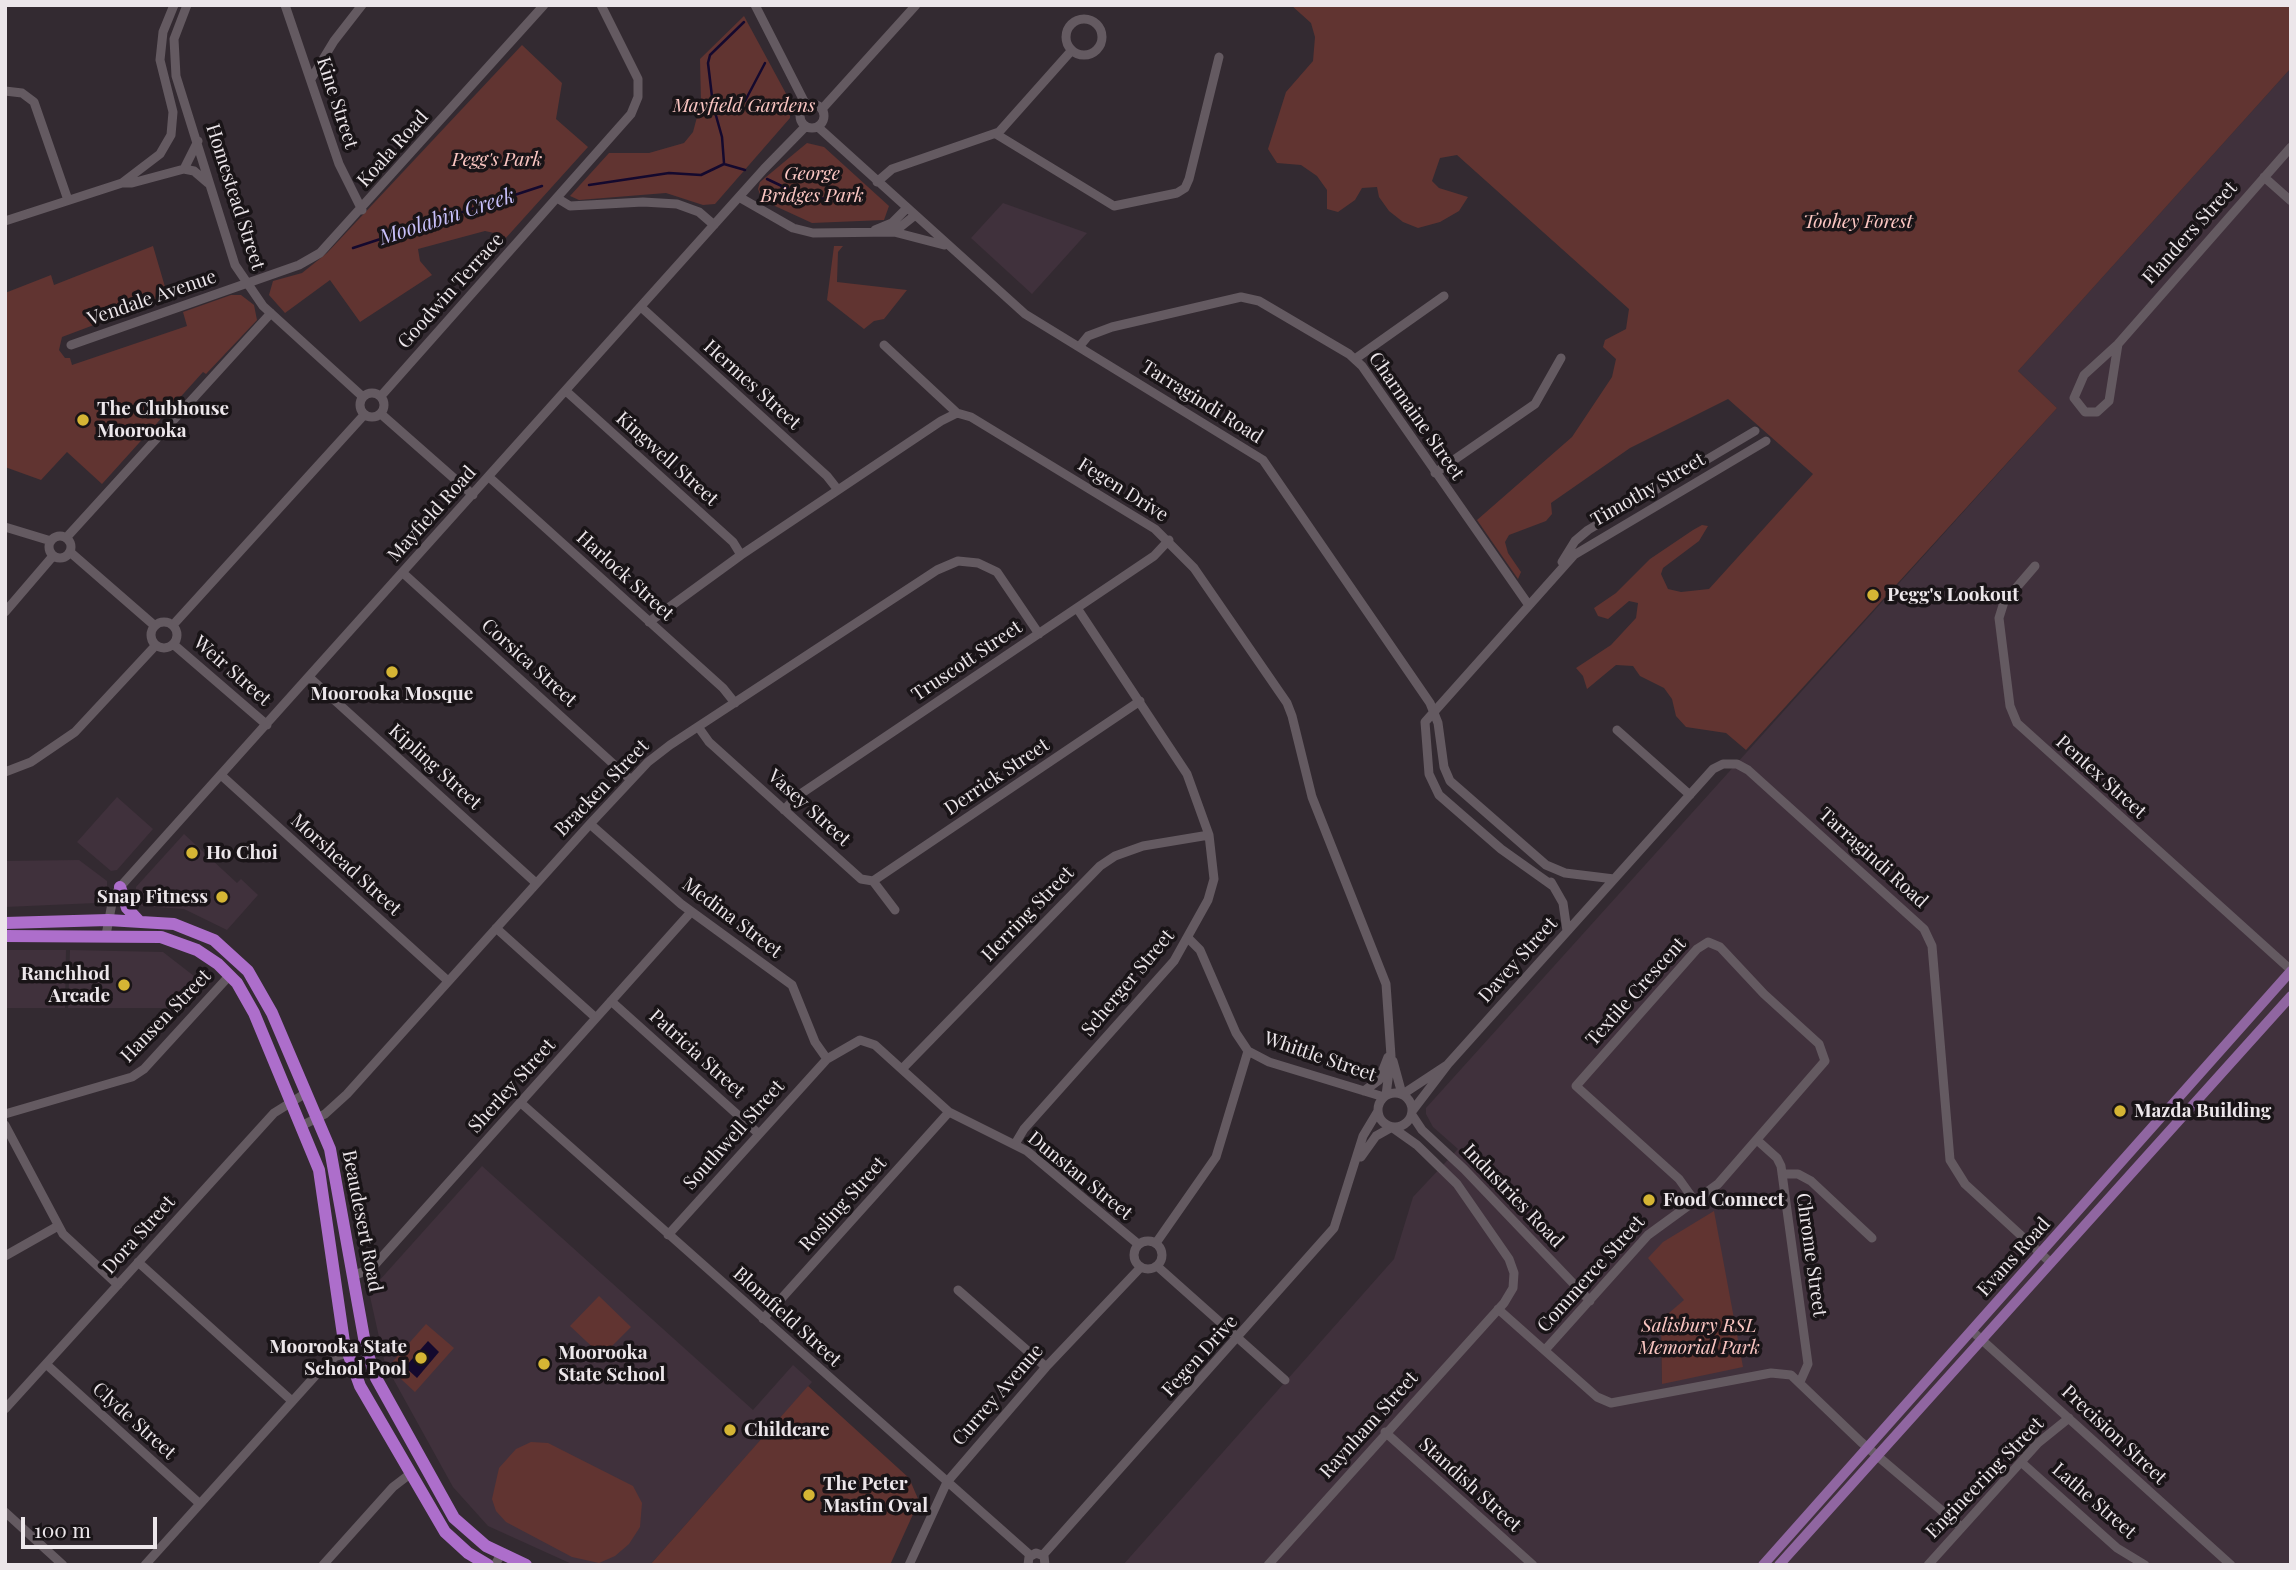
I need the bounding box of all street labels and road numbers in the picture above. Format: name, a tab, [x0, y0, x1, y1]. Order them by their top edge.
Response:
street label: Kine Street	[312, 54, 362, 152]
street label: Koala Road	[353, 106, 433, 192]
street label: Homestead Street	[201, 121, 269, 273]
street label: Flanders Street	[2138, 177, 2242, 289]
street label: Goodwin Terrace	[393, 229, 509, 353]
street label: Vendale Avenue	[85, 265, 219, 331]
street label: Hermes Street	[699, 335, 805, 435]
street label: Charmaine Street	[1363, 348, 1469, 484]
street label: Tarragindi Road	[1137, 356, 1267, 448]
street label: Kingwell Street	[611, 407, 723, 511]
street label: Timothy Street	[1587, 448, 1709, 532]
street label: Fegen Drive	[1074, 453, 1172, 527]
street label: Mayfield Road	[383, 461, 481, 567]
street label: Harlock Street	[572, 526, 678, 626]
street label: Corsica Street	[477, 614, 581, 712]
street label: Truscott Street	[908, 616, 1026, 706]
street label: Weir Street	[189, 631, 275, 711]
street label: Kipling Street	[384, 719, 486, 815]
street label: Pentex Street	[2051, 731, 2151, 823]
street label: Derrick Street	[940, 734, 1054, 820]
street label: Bracken Street	[550, 735, 654, 841]
street label: Vasey Street	[763, 765, 855, 851]
street label: Tarragindi Road	[1814, 803, 1932, 913]
street label: Morshead Street	[286, 809, 406, 921]
street label: Herring Street	[977, 862, 1079, 966]
street label: Medina Street	[678, 873, 786, 963]
street label: Davey Street	[1474, 913, 1562, 1007]
street label: Scherger Street	[1077, 925, 1179, 1041]
street label: Textile Crescent	[1581, 933, 1691, 1051]
street label: Hansen Street	[116, 965, 216, 1067]
street label: Patricia Street	[644, 1005, 750, 1103]
street label: Whittle Street	[1261, 1027, 1379, 1087]
street label: Sherley Street	[464, 1034, 560, 1138]
street label: Southwell Street	[679, 1075, 789, 1195]
street label: Dunstan Street	[1023, 1127, 1137, 1225]
street label: Industries Road	[1458, 1139, 1568, 1253]
street label: Beaudesert Road	[337, 1148, 387, 1294]
street label: Rosling Street	[795, 1152, 891, 1256]
street label: Dora Street	[98, 1191, 180, 1279]
street label: Chrome Street	[1791, 1192, 1831, 1318]
street label: Commerce Street	[1533, 1211, 1649, 1337]
street label: Evans Road	[1973, 1213, 2055, 1301]
street label: Blomfield Street	[728, 1262, 846, 1372]
street label: Fegen Drive	[1157, 1310, 1243, 1402]
street label: Currey Avenue	[948, 1340, 1048, 1450]
street label: Raynham Street	[1315, 1367, 1423, 1483]
street label: Clyde Street	[88, 1378, 180, 1464]
street label: Precision Street	[2057, 1381, 2171, 1489]
street label: Engineering Street	[1921, 1413, 2049, 1543]
street label: Standish Street	[1414, 1433, 1526, 1537]
street label: Lathe Street	[2047, 1458, 2141, 1544]

